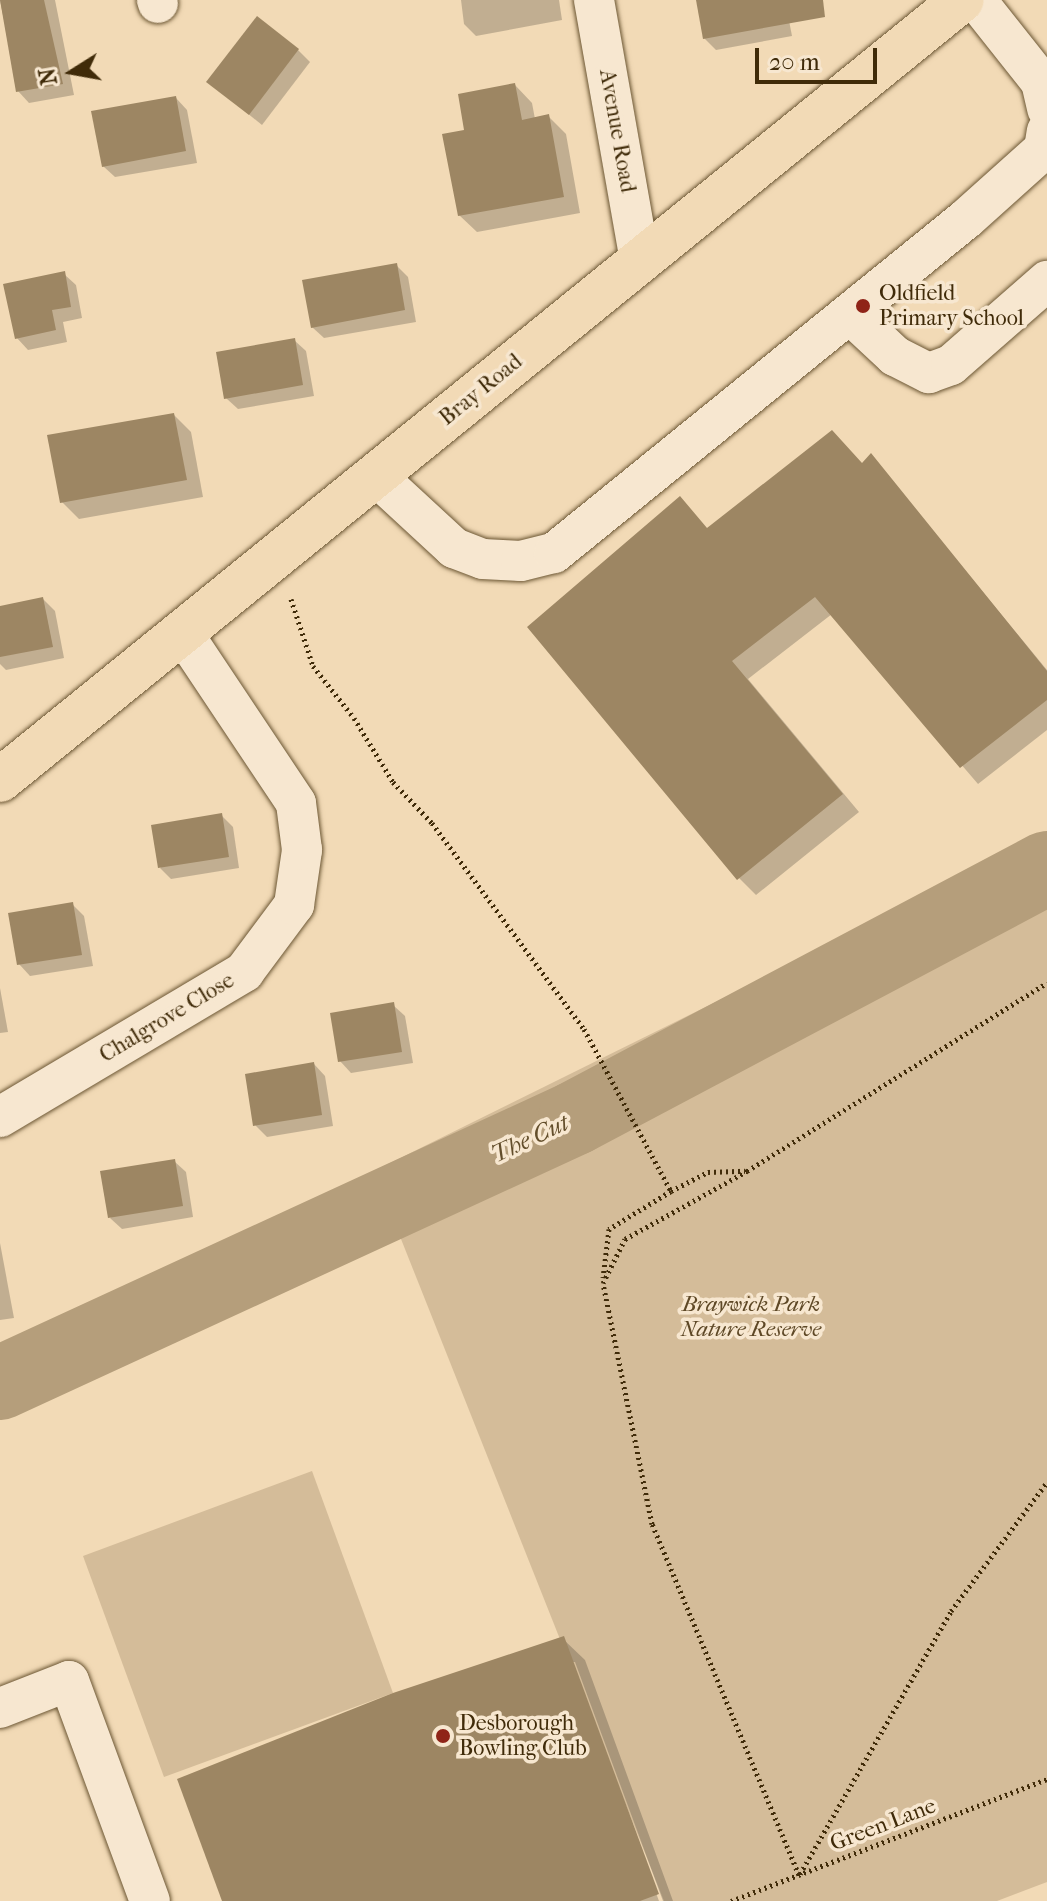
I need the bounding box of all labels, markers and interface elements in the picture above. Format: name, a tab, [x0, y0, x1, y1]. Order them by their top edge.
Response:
north arrow	[32, 32, 112, 112]
scale bar	[759, 32, 881, 82]
text: 20 m	[769, 48, 820, 76]
text: N	[34, 66, 63, 87]
street label: Avenue Road	[593, 67, 641, 195]
place label: Oldfield Primary School	[879, 280, 1024, 332]
marker: Oldfield Primary School	[854, 297, 872, 315]
street label: Bray Road	[434, 349, 528, 431]
street label: Chalgrove Close	[95, 967, 239, 1069]
water label: The Cut	[487, 1109, 573, 1169]
park label: Braywick Park Nature Reserve	[681, 1291, 821, 1342]
place label: Desborough Bowling Club	[459, 1710, 587, 1762]
marker: Desborough Bowling Club	[434, 1727, 452, 1745]
street label: Green Lane	[826, 1793, 940, 1857]

